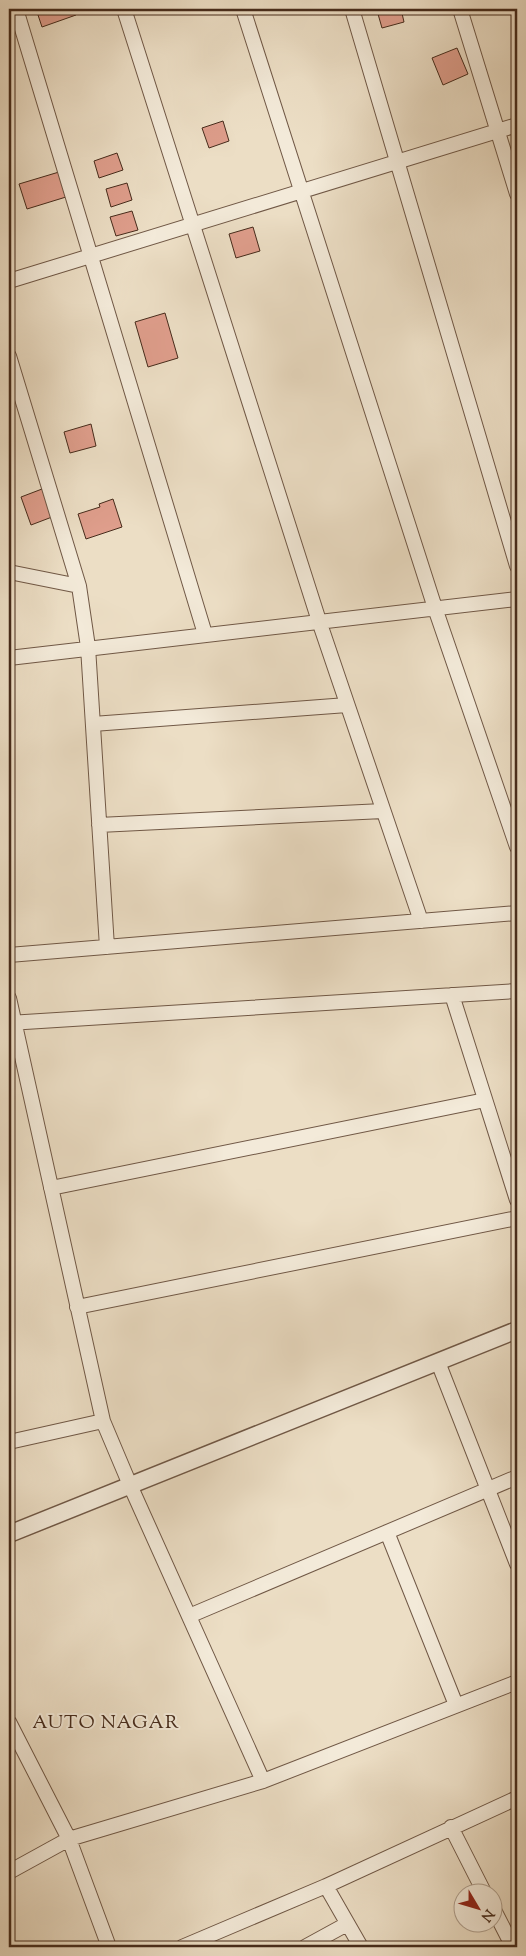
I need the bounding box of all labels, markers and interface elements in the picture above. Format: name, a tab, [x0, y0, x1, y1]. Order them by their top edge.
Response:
district label: AUTO NAGAR	[32, 1710, 180, 1737]
north arrow	[454, 1884, 504, 1934]
text: N	[475, 1904, 498, 1925]

